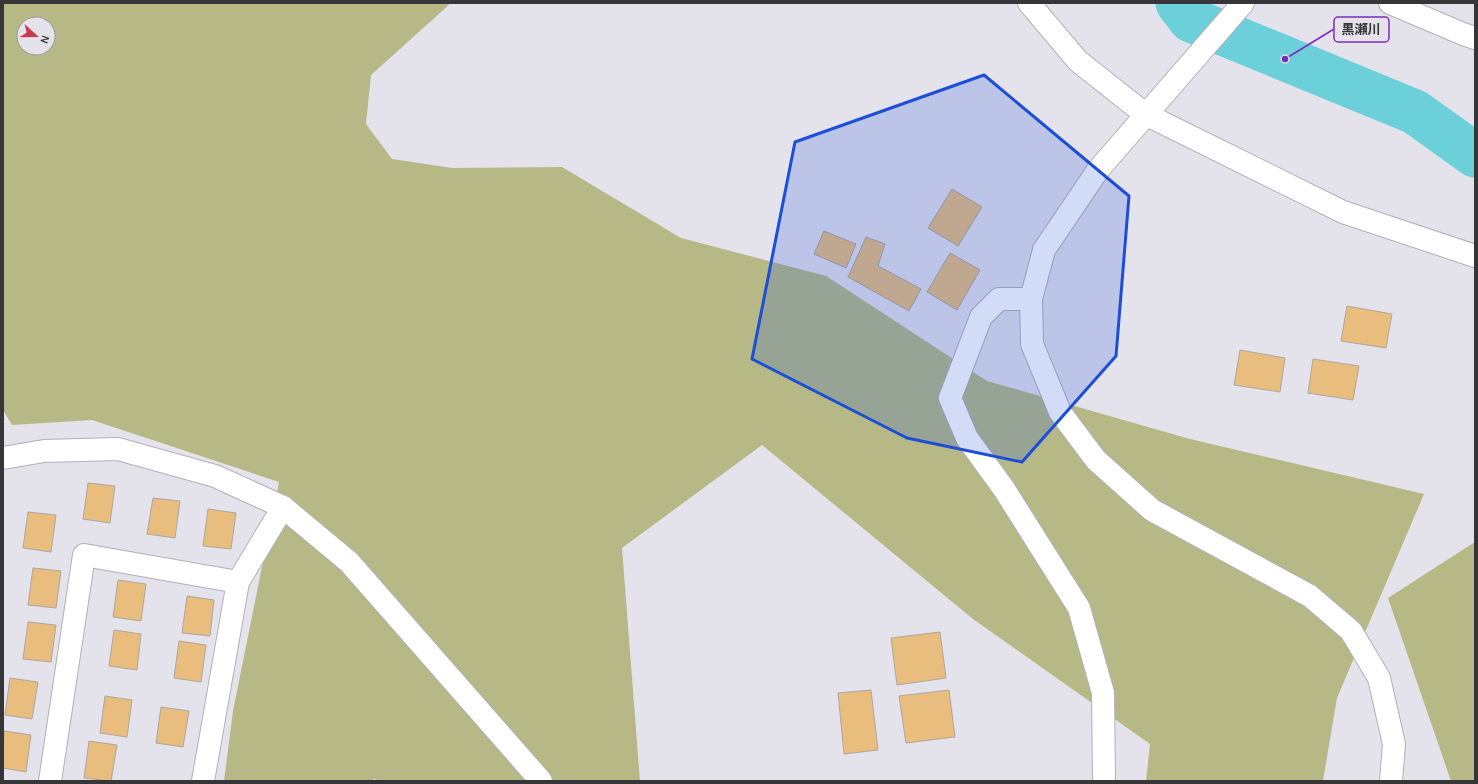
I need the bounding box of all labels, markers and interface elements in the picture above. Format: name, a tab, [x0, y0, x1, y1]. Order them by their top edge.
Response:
north arrow	[16, 16, 56, 56]
callout: 黒瀬川	[1334, 17, 1389, 42]
text: 黒瀬川	[1341, 22, 1381, 37]
text: N	[37, 33, 52, 45]

